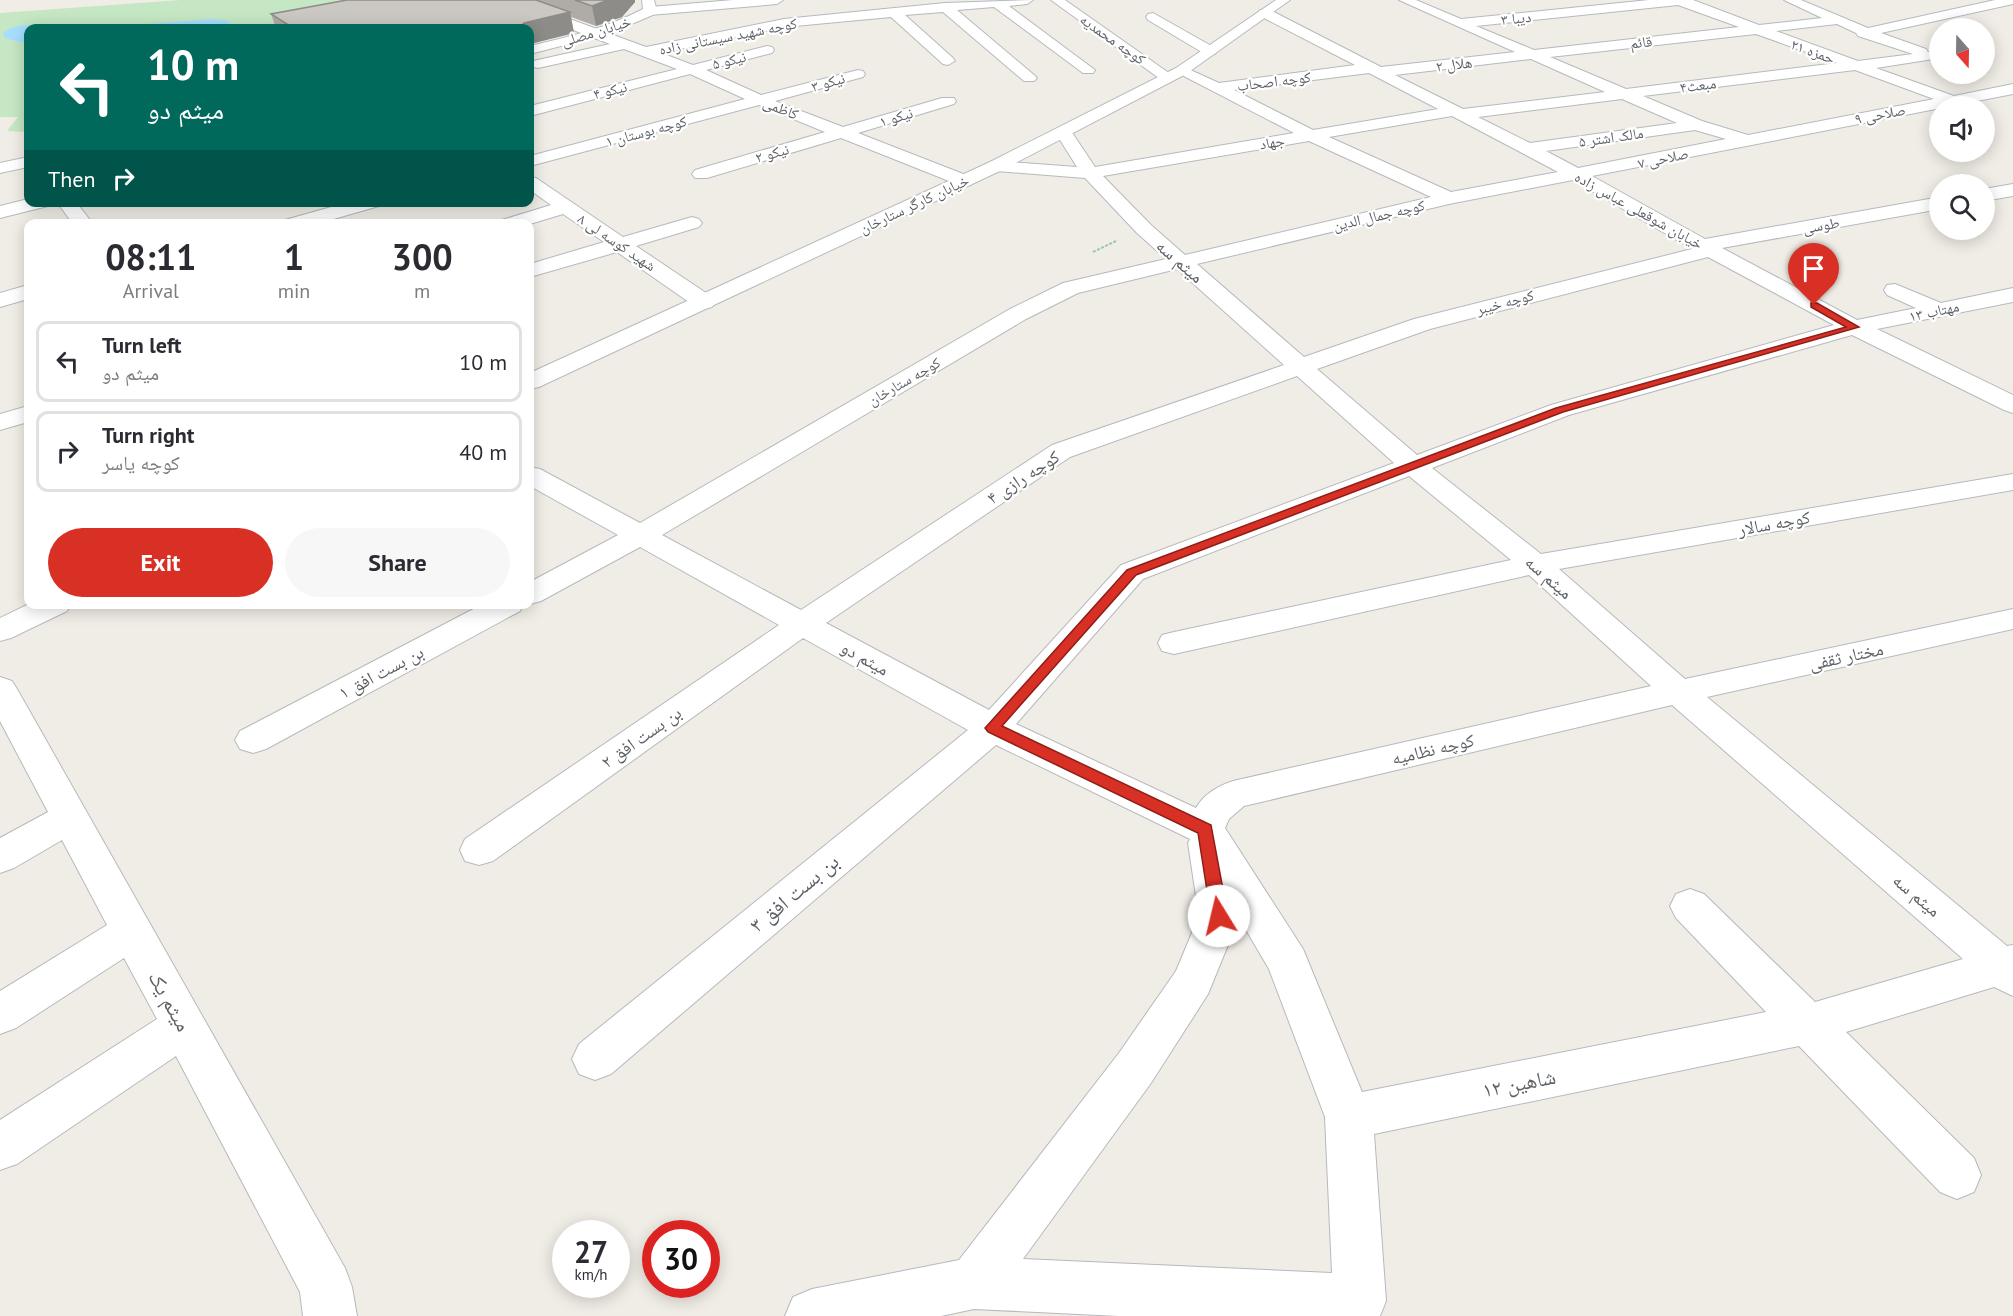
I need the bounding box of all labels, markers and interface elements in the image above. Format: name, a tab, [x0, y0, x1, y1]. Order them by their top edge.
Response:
street label: دیبا ۳	[1500, 7, 1532, 29]
street label: کوچه محمدیه	[1077, 10, 1149, 68]
street label: خیابان مصلی	[559, 11, 634, 52]
street label: کوچه شهید سیستانی زاده	[657, 13, 799, 60]
north arrow	[1929, 18, 1995, 84]
map controls	[1929, 18, 1995, 240]
street label: قائم	[1629, 31, 1653, 54]
street label: حمزه ۲۱	[1788, 34, 1838, 68]
text: 10 m	[147, 37, 239, 92]
street label: نیکو ۵	[710, 47, 748, 73]
icon: left	[48, 48, 126, 126]
street label: هلال ۲	[1435, 52, 1473, 77]
street label: کوچه اصحاب	[1236, 67, 1312, 95]
street label: نیکو ۳	[809, 68, 847, 96]
street label: مبعث۴	[1679, 73, 1717, 97]
street label: نیکو ۴	[591, 77, 629, 103]
text: میثم دو	[147, 92, 224, 126]
street label: کاظمی	[760, 92, 801, 125]
button: sound	[1929, 96, 1995, 162]
street label: صلاحی ۹	[1853, 100, 1907, 129]
street label: نیکو ۱	[877, 103, 915, 131]
street label: کوچه بوستان ۱	[603, 111, 689, 152]
street label: مالک اشتر ۵	[1577, 123, 1645, 151]
street label: جهاد	[1258, 130, 1287, 154]
street label: نیکو ۲	[753, 139, 791, 167]
street label: صلاحی ۷	[1636, 143, 1690, 174]
icon: right	[107, 162, 140, 195]
text: Then	[48, 165, 95, 193]
street label: خیابان شوقعلی عباس زاده	[1571, 167, 1707, 254]
street label: خیابان کارگر ستارخان	[856, 170, 973, 239]
button: search	[1929, 174, 1995, 240]
street label: کوچه جمال الدین	[1331, 195, 1427, 236]
street label: شهید کوسه لی ۸	[574, 209, 660, 276]
street label: طوسی	[1801, 212, 1841, 239]
text: 08:11	[105, 233, 197, 280]
text: 1	[284, 233, 304, 280]
text: 300	[392, 233, 453, 280]
street label: میثم سه	[1151, 234, 1208, 289]
pin	[1788, 243, 1839, 305]
icon: arrive	[1797, 252, 1830, 285]
text: Arrival	[123, 278, 179, 304]
text: min	[278, 278, 310, 304]
text: m	[414, 278, 430, 304]
street label: کوچه خیبر	[1473, 285, 1536, 319]
street label: مهتاب ۱۳	[1907, 296, 1961, 326]
text: Turn left	[102, 331, 182, 359]
icon: left	[51, 345, 84, 378]
text: 10 m	[459, 348, 507, 376]
street label: کوچه ستارخان	[864, 353, 944, 410]
text: میثم دو	[102, 360, 159, 386]
text: Turn right	[102, 421, 194, 449]
icon: right	[51, 435, 84, 468]
text: 40 m	[459, 438, 507, 466]
street label: کوچه رازی ۴	[982, 445, 1064, 509]
text: کوچه یاسر	[102, 450, 180, 476]
street label: کوچه سالار	[1735, 505, 1812, 541]
button: Exit	[48, 528, 273, 597]
button: Share	[285, 528, 510, 597]
street label: میثم سه	[1520, 550, 1577, 605]
street label: میثم دو	[836, 635, 893, 681]
street label: مختار ثقفی	[1807, 637, 1885, 675]
street label: بن بست افق ۱	[335, 640, 427, 704]
street label: بن بست افق ۲	[596, 701, 686, 773]
street label: کوچه نظامیه	[1390, 728, 1477, 770]
street label: بن بست افق ۳	[744, 848, 844, 938]
street label: میثم سه	[1888, 868, 1946, 922]
position arrow	[1187, 884, 1251, 948]
street label: میثم یک	[142, 966, 198, 1036]
street label: شاهین ۱۲	[1480, 1063, 1558, 1103]
speed limit sign: 30	[642, 1220, 720, 1298]
text: 27	[574, 1232, 608, 1271]
text: km/h	[575, 1265, 607, 1284]

